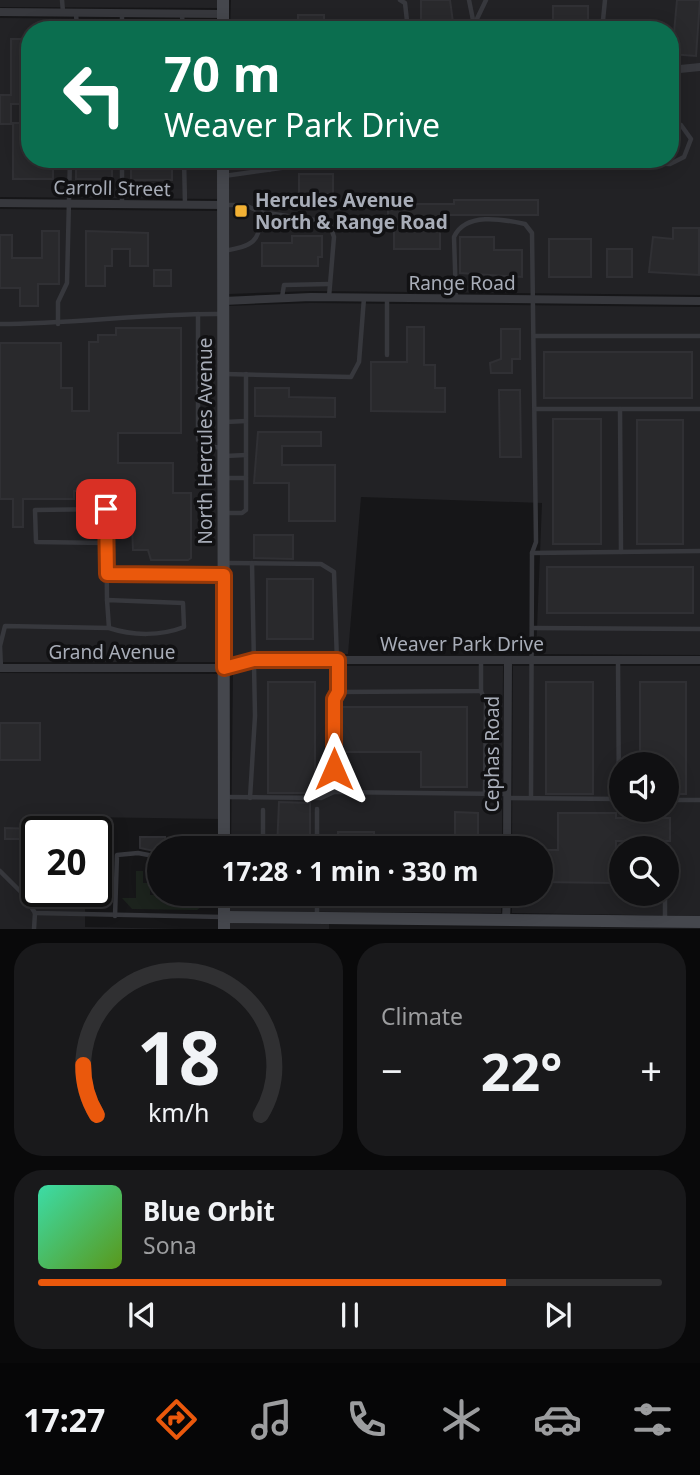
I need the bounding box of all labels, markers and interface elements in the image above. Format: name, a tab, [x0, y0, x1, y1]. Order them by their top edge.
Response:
text: 70 m	[164, 40, 281, 106]
icon: left	[49, 49, 140, 140]
text: Weaver Park Drive	[164, 103, 440, 146]
street label: Carroll Street	[53, 174, 171, 202]
place label: Hercules Avenue North & Range Road	[255, 187, 448, 235]
marker: Hercules Avenue North & Range Road	[233, 203, 249, 219]
street label: Range Road	[408, 270, 516, 296]
street label: North Hercules Avenue	[192, 338, 218, 544]
pin	[76, 479, 136, 539]
icon: arrive	[87, 490, 125, 528]
street label: Weaver Park Drive	[380, 631, 544, 657]
street label: Grand Avenue	[48, 639, 176, 665]
street label: Cephas Road	[479, 696, 505, 812]
position arrow	[297, 732, 371, 806]
map controls	[609, 752, 679, 906]
button: sound	[609, 752, 679, 822]
speed limit sign: 20	[21, 816, 112, 907]
button: search	[609, 836, 679, 906]
text: 17:28 · 1 min · 330 m	[222, 853, 478, 889]
text: Climate	[381, 1000, 463, 1032]
text: 18	[137, 1008, 220, 1107]
text: 22°	[481, 1035, 562, 1106]
text: −	[381, 1044, 403, 1096]
text: +	[640, 1044, 662, 1096]
text: km/h	[148, 1095, 209, 1129]
text: Blue Orbit	[143, 1193, 275, 1229]
text: Sona	[143, 1229, 197, 1261]
icon: previous	[123, 1296, 161, 1334]
icon: pause	[331, 1296, 369, 1334]
icon: next	[539, 1296, 577, 1334]
icon: directions	[152, 1395, 201, 1444]
icon: music	[247, 1395, 296, 1444]
icon: phone	[342, 1395, 391, 1444]
icon: climate	[437, 1395, 486, 1444]
icon: car	[533, 1395, 582, 1444]
icon: filters	[628, 1395, 677, 1444]
text: 17:27	[23, 1398, 105, 1441]

